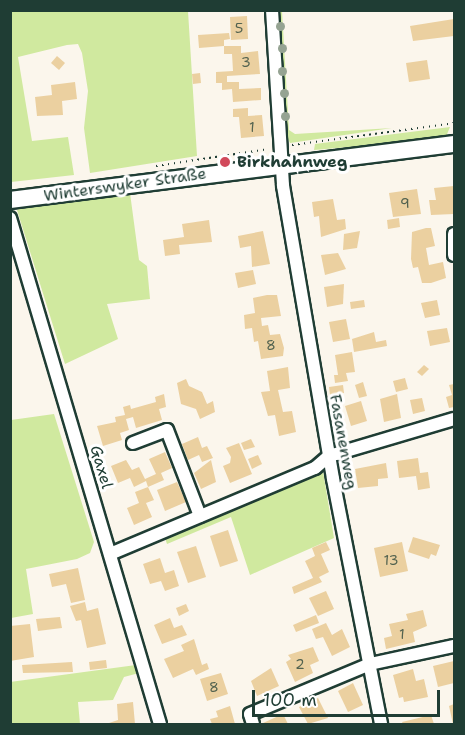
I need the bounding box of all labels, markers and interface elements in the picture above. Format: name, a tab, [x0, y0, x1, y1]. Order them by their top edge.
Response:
house number: 5	[235, 20, 243, 36]
house number: 3	[241, 54, 251, 70]
house number: 1	[249, 119, 255, 135]
place label: Birkhahnweg	[237, 152, 347, 172]
marker: Birkhahnweg	[218, 155, 232, 169]
street label: Winterswyker Straße	[42, 164, 208, 206]
house number: 9	[400, 195, 410, 211]
house number: 8	[266, 337, 276, 353]
street label: Fasanenweg	[325, 393, 361, 491]
street label: Gaxel	[86, 443, 116, 491]
house number: 13	[384, 552, 398, 568]
house number: 1	[399, 626, 405, 642]
house number: 2	[295, 656, 305, 672]
scale bar	[255, 678, 442, 716]
house number: 8	[209, 679, 219, 695]
text: 100 m	[263, 688, 317, 712]

